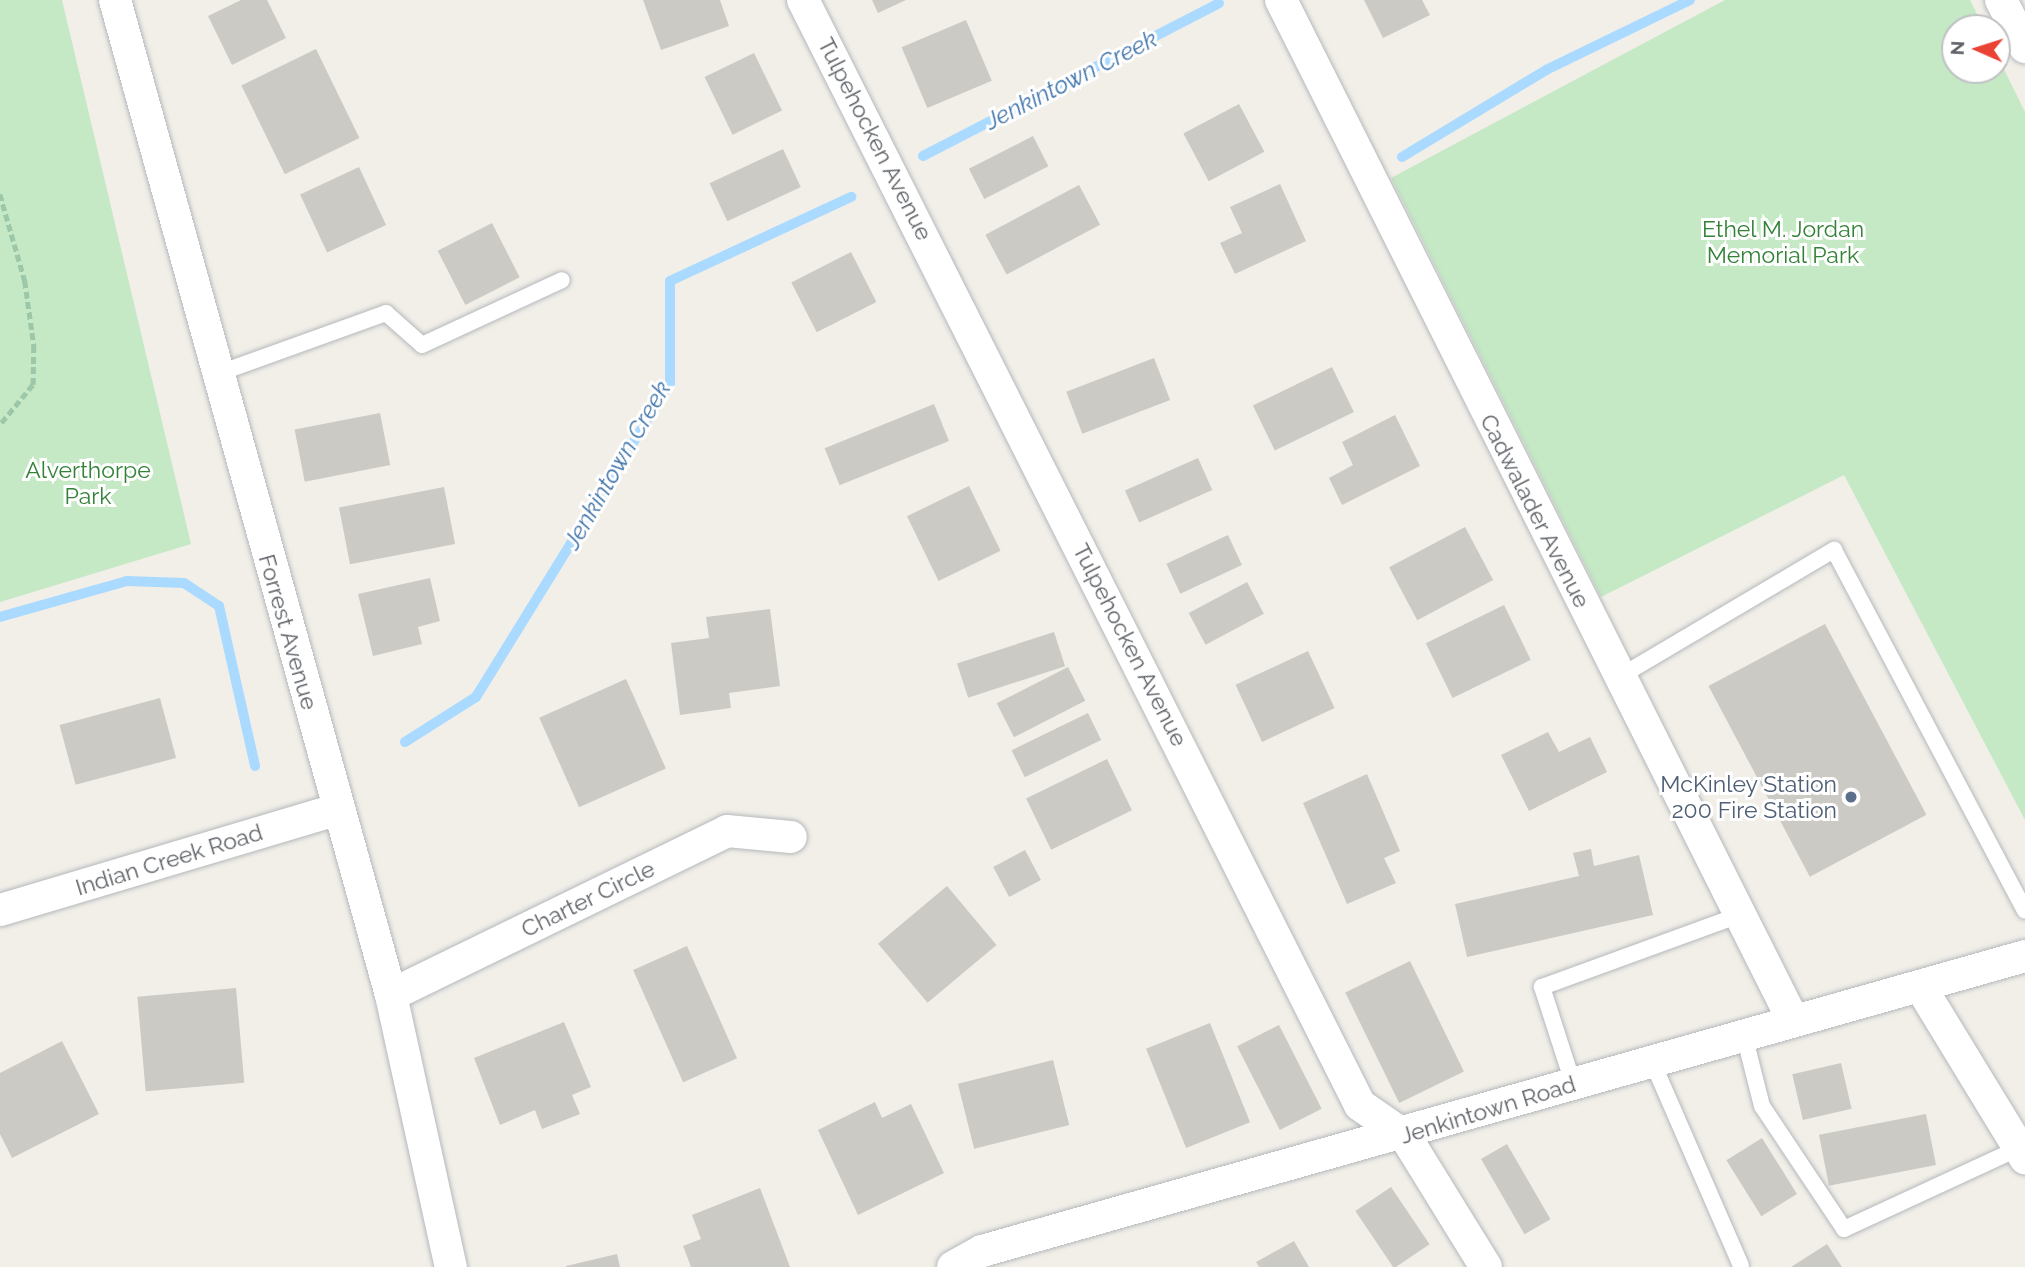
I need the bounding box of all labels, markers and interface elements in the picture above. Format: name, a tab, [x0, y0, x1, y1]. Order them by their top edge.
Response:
north arrow	[1941, 14, 2011, 84]
water label: Jenkintown Creek	[980, 24, 1162, 136]
street label: Tulpehocken Avenue	[812, 33, 938, 245]
text: N	[1946, 40, 1968, 56]
park label: Ethel M. Jordan Memorial Park	[1701, 215, 1865, 269]
water label: Jenkintown Creek	[557, 376, 677, 554]
street label: Cadwalader Avenue	[1474, 409, 1596, 613]
park label: Alverthorpe Park	[25, 456, 151, 510]
street label: Tulpehocken Avenue	[1067, 539, 1193, 751]
street label: Forrest Avenue	[253, 551, 323, 713]
place label: McKinley Station 200 Fire Station	[1660, 770, 1837, 824]
marker: McKinley Station 200 Fire Station	[1843, 789, 1859, 805]
street label: Indian Creek Road	[72, 818, 266, 902]
street label: Charter Circle	[517, 855, 659, 943]
street label: Jenkintown Road	[1397, 1070, 1579, 1150]

